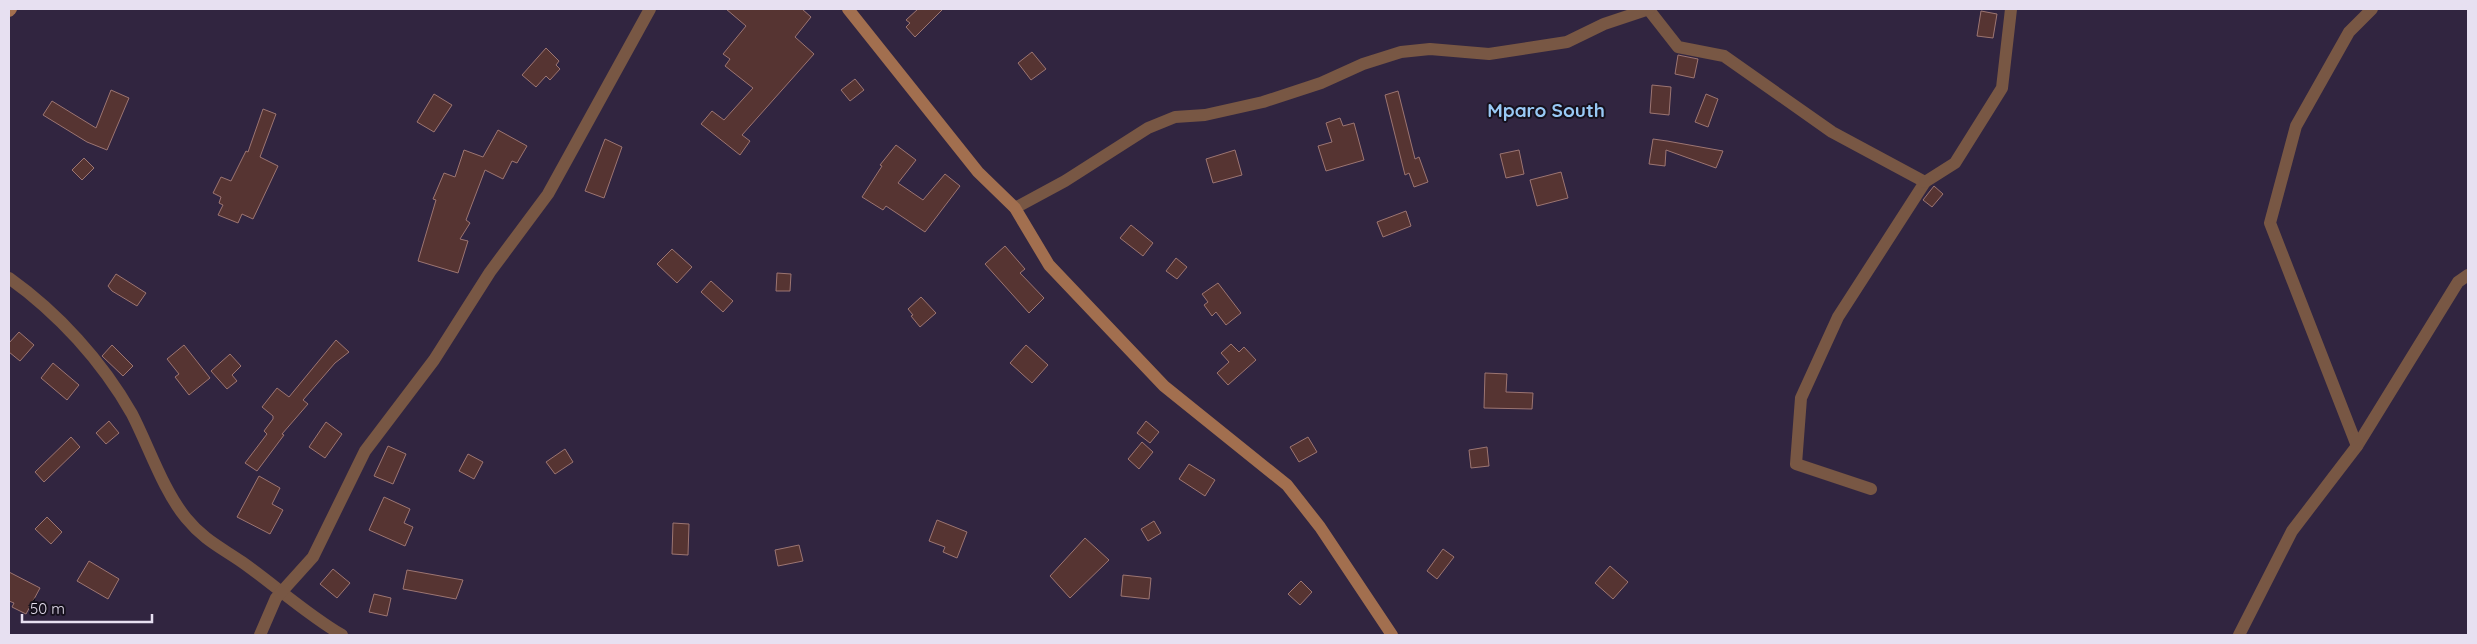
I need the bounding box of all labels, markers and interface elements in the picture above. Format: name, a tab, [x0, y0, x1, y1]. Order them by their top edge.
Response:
district label: Mparo South	[1487, 98, 1605, 122]
scale bar	[22, 592, 152, 624]
text: 50 m	[30, 599, 65, 618]

